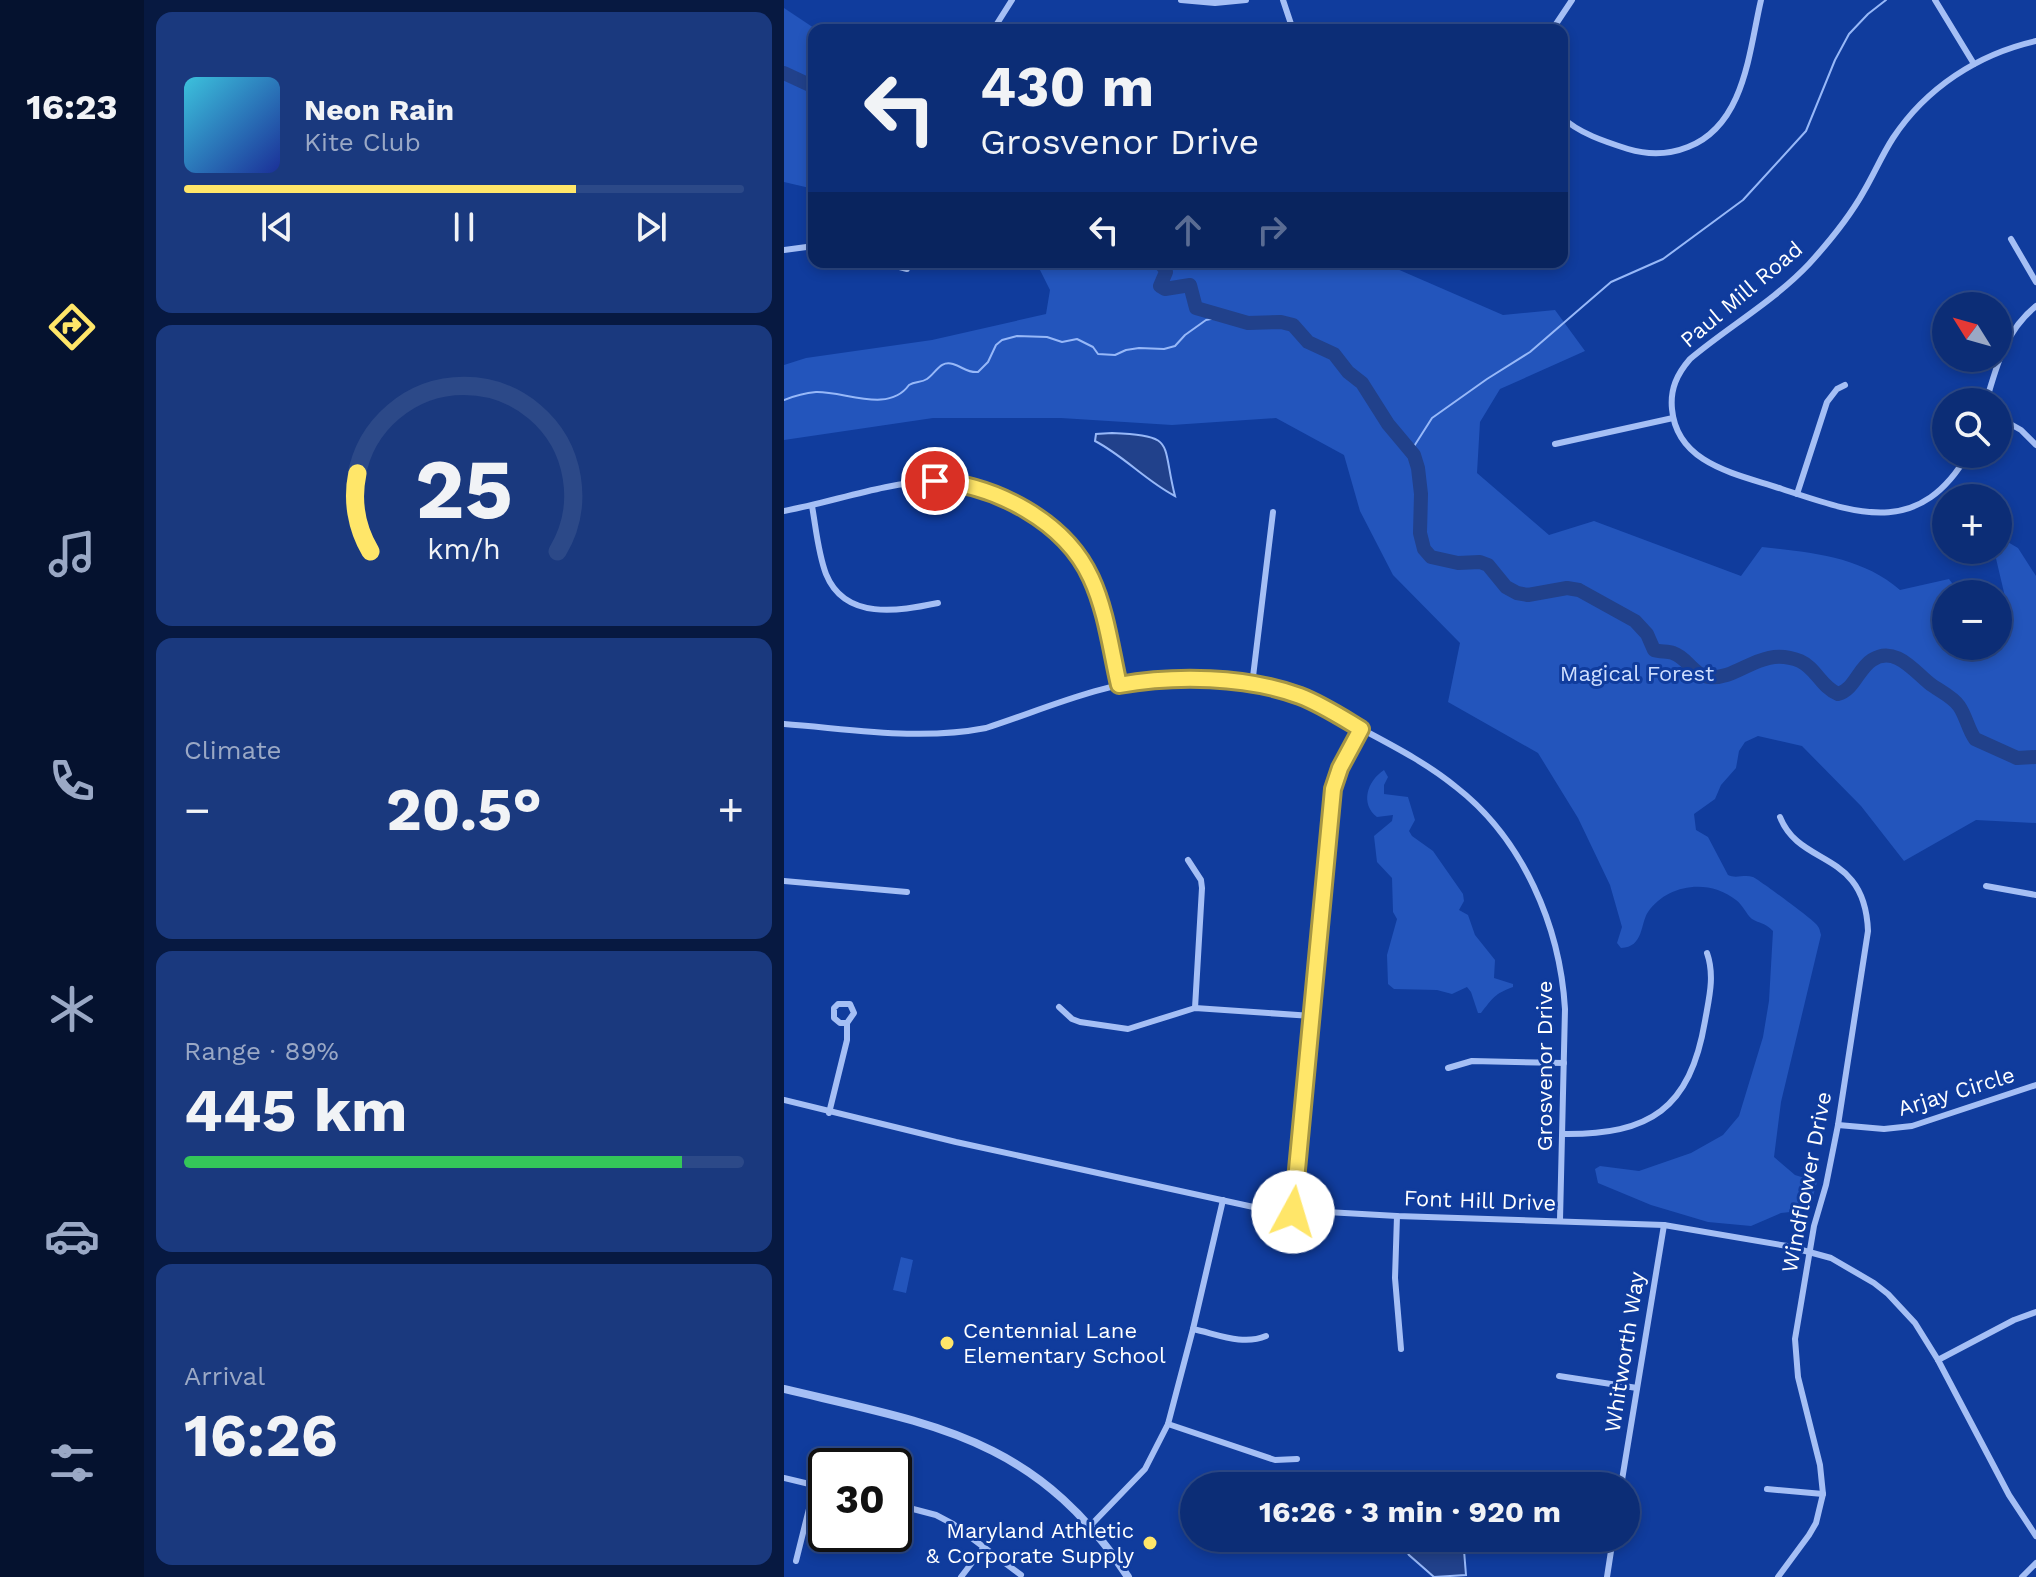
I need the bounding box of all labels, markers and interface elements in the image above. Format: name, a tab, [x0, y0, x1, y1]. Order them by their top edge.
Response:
text: 430 m	[980, 54, 1154, 120]
icon: left	[848, 56, 952, 160]
text: 16:23	[26, 86, 118, 128]
text: Neon Rain	[304, 92, 454, 127]
text: Grosvenor Drive	[980, 121, 1259, 163]
text: Kite Club	[304, 127, 421, 157]
icon: previous	[255, 205, 299, 249]
icon: pause	[442, 205, 486, 249]
icon: next	[629, 205, 673, 249]
icon: left	[1082, 208, 1126, 252]
icon: ahead	[1166, 208, 1210, 252]
icon: right	[1250, 208, 1294, 252]
street label: Paul Mill Road	[1675, 236, 1807, 353]
north arrow	[1932, 292, 2012, 372]
map controls	[1932, 292, 2012, 660]
icon: directions	[44, 299, 100, 355]
button: search	[1932, 388, 2012, 468]
text: 25	[415, 440, 513, 537]
pin	[901, 447, 969, 515]
icon: arrive	[913, 459, 957, 503]
button: +	[1932, 484, 2012, 564]
icon: music	[44, 526, 100, 582]
text: km/h	[427, 532, 501, 566]
button: −	[1932, 580, 2012, 660]
park label: Magical Forest	[1560, 661, 1714, 686]
text: Climate	[184, 735, 282, 765]
icon: phone	[44, 753, 100, 809]
text: 20.5°	[386, 774, 542, 845]
text: −	[184, 784, 211, 836]
text: +	[717, 784, 744, 836]
icon: climate	[44, 981, 100, 1037]
street label: Grosvenor Drive	[1532, 981, 1557, 1151]
text: Range · 89%	[184, 1036, 339, 1066]
street label: Arjay Circle	[1895, 1062, 2018, 1121]
text: 445 km	[184, 1075, 407, 1146]
street label: Windflower Drive	[1777, 1089, 1836, 1275]
position arrow	[1251, 1170, 1335, 1254]
street label: Font Hill Drive	[1403, 1185, 1557, 1216]
icon: car	[44, 1208, 100, 1264]
street label: Whitworth Way	[1599, 1269, 1650, 1434]
place label: Centennial Lane Elementary School	[963, 1318, 1166, 1368]
marker: Centennial Lane Elementary School	[938, 1334, 956, 1352]
text: Arrival	[184, 1361, 265, 1391]
text: 16:26	[184, 1400, 338, 1471]
icon: filters	[44, 1435, 100, 1491]
speed limit sign: 30	[808, 1448, 912, 1552]
text: 16:26 · 3 min · 920 m	[1259, 1494, 1561, 1529]
place label: Maryland Athletic & Corporate Supply	[926, 1518, 1135, 1568]
marker: Maryland Athletic & Corporate Supply	[1141, 1534, 1159, 1552]

